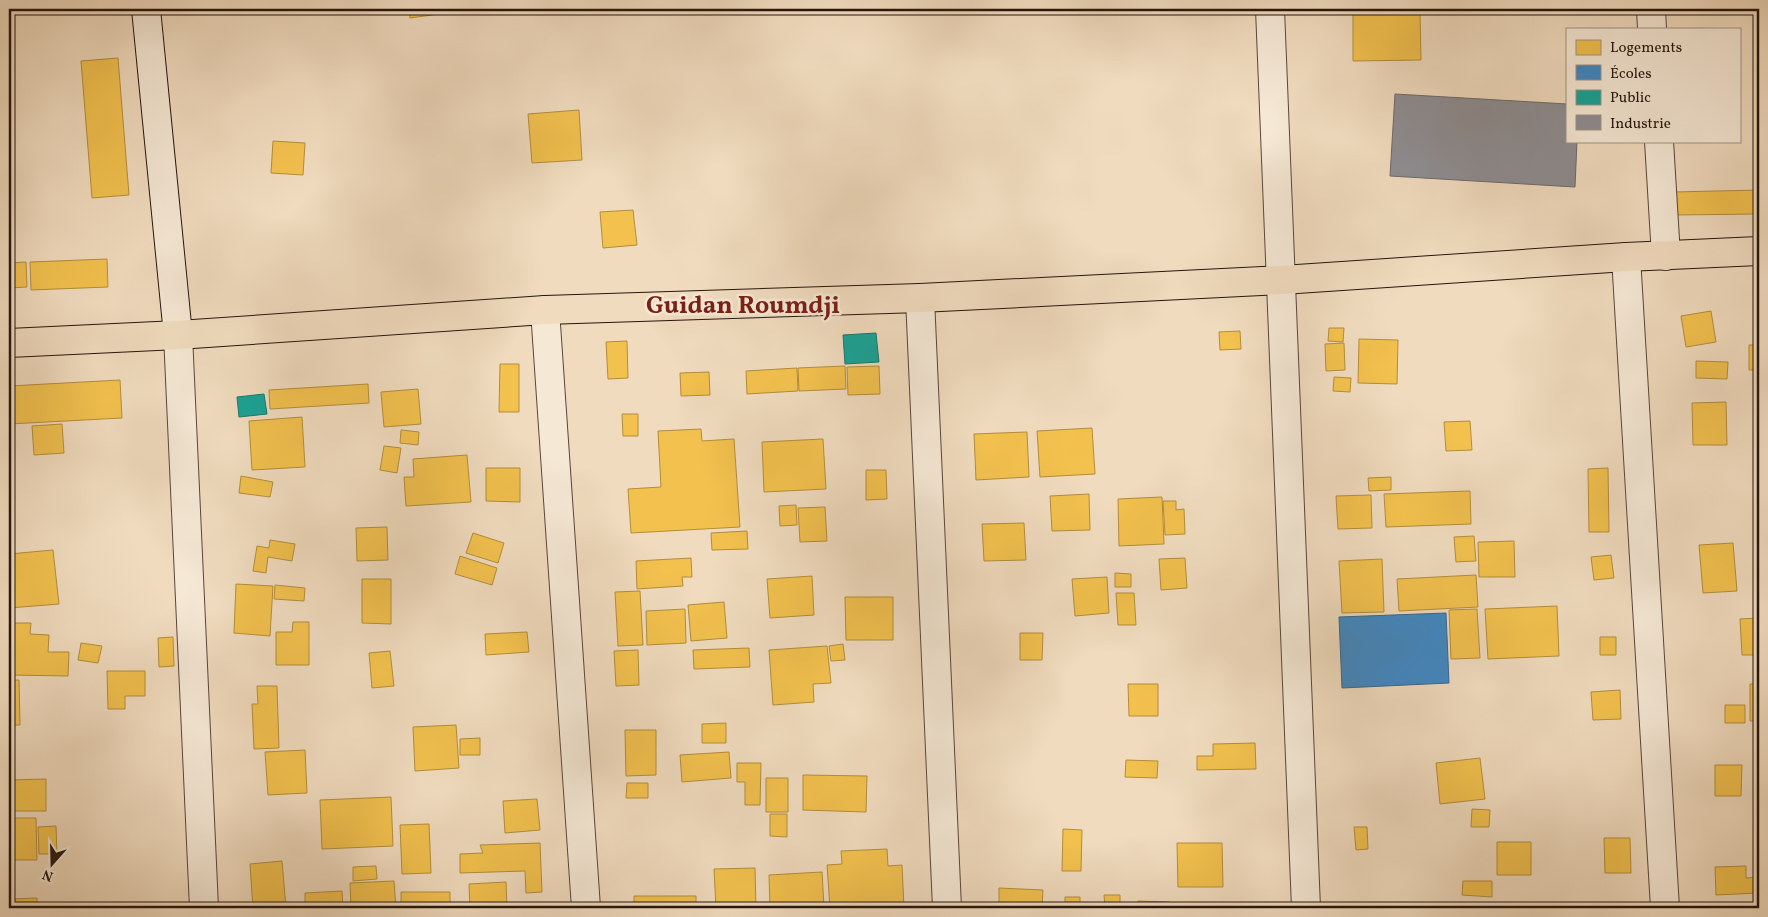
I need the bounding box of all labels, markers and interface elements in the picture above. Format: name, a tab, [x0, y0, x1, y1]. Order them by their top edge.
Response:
legend	[1566, 28, 1740, 142]
text: Logements	[1610, 38, 1682, 59]
text: Écoles	[1610, 64, 1652, 85]
text: Public	[1610, 88, 1651, 109]
text: Industrie	[1610, 114, 1671, 135]
district label: Guidan Roumdji	[646, 289, 840, 324]
north arrow	[28, 840, 78, 890]
text: N	[40, 864, 56, 885]

